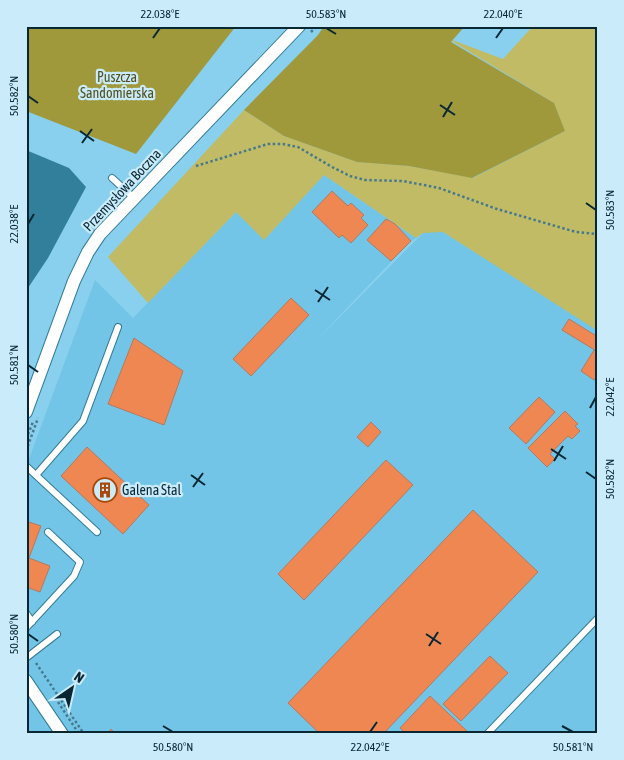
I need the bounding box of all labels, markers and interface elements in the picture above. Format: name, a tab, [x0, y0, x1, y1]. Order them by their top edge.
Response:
text: 22.038°E	[141, 7, 179, 21]
text: 50.583°N	[306, 7, 346, 21]
text: 22.040°E	[484, 7, 522, 21]
park label: Puszcza Sandomierska	[80, 69, 154, 101]
text: 50.582°N	[7, 76, 21, 116]
street label: Przemysłowa Boczna	[80, 146, 164, 234]
text: 50.583°N	[603, 190, 617, 230]
text: 22.038°E	[7, 205, 21, 243]
text: 50.581°N	[7, 345, 21, 385]
text: 22.042°E	[603, 378, 617, 416]
text: 50.582°N	[603, 459, 617, 499]
building icon: Galena Stal	[92, 477, 118, 503]
place label: Galena Stal	[122, 482, 181, 498]
text: 50.580°N	[7, 614, 21, 654]
north arrow	[48, 662, 98, 712]
text: N	[71, 668, 87, 686]
text: 50.580°N	[153, 740, 193, 754]
text: 22.042°E	[351, 740, 389, 754]
text: 50.581°N	[553, 740, 593, 754]

